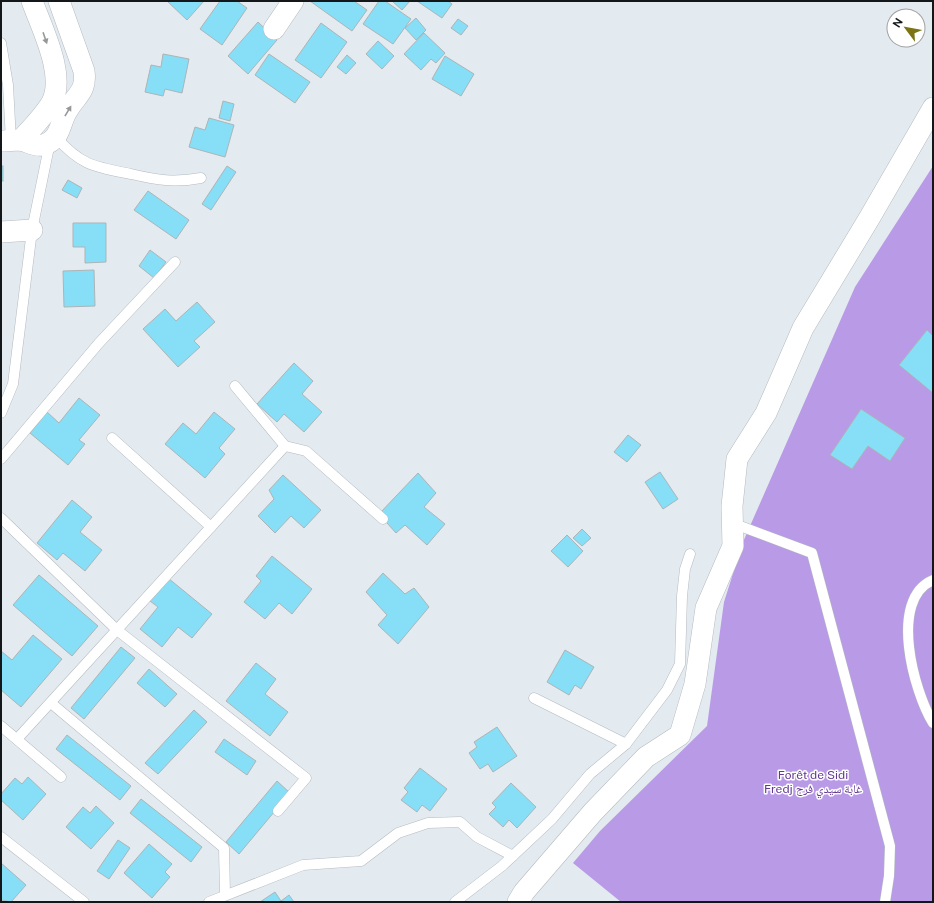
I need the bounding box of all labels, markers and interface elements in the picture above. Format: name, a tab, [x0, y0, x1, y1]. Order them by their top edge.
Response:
north arrow	[886, 8, 926, 48]
text: N	[890, 16, 905, 30]
one-way arrow	[42, 32, 48, 44]
one-way arrow	[64, 105, 71, 117]
park label: Forêt de Sidi Fredj غابة سيدي فرج	[764, 768, 862, 799]

